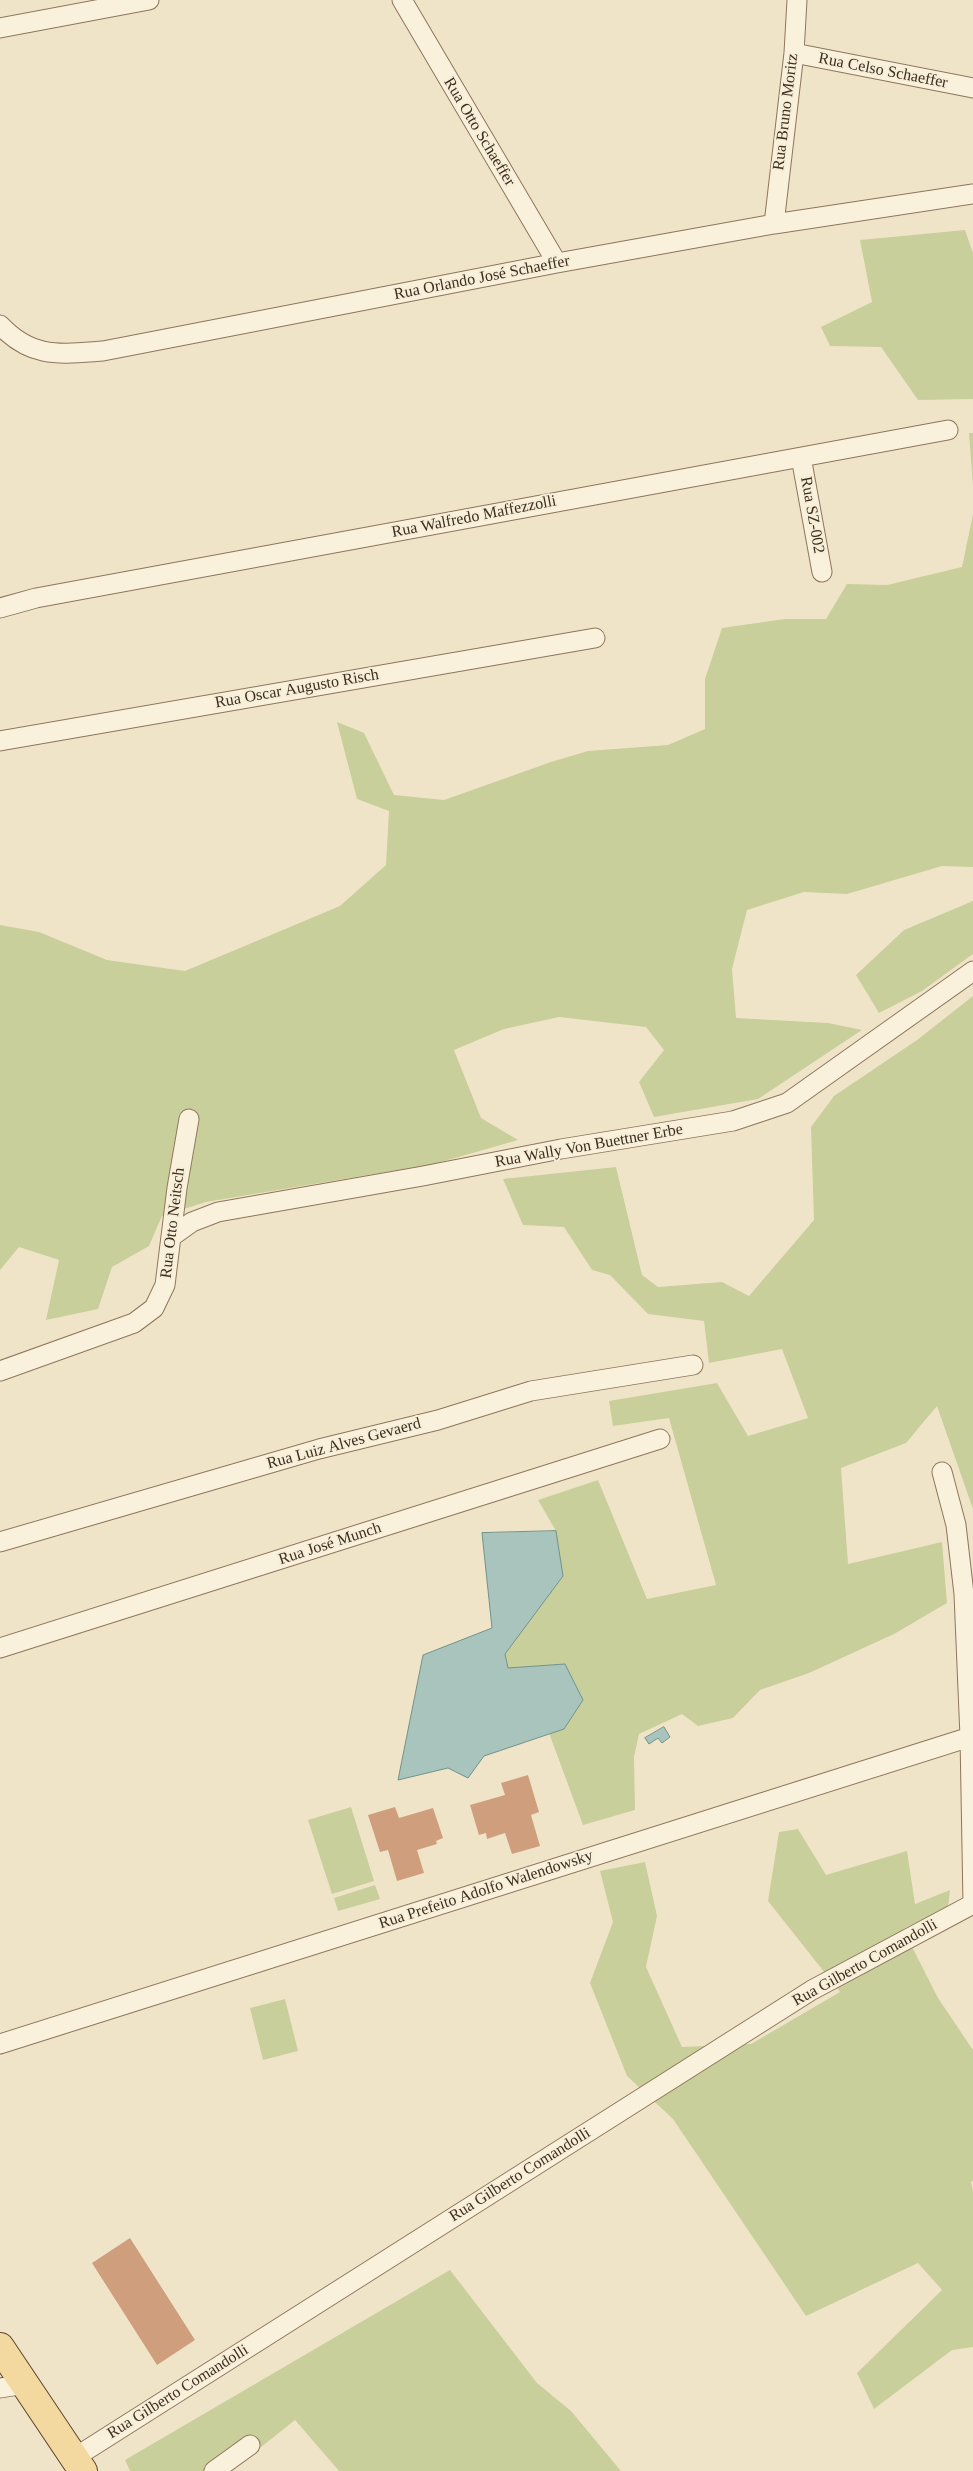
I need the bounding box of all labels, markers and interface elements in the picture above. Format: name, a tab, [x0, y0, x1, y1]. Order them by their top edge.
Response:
street label: Rua Celso Schaeffer	[817, 49, 949, 93]
street label: Rua Bruno Moritz	[769, 53, 803, 171]
street label: Rua Otto Schaeffer	[439, 74, 519, 190]
street label: Rua Orlando José Schaeffer	[392, 252, 572, 304]
street label: Rua SZ-002	[796, 475, 828, 555]
street label: Rua Walfredo Maffezzolli	[390, 492, 558, 542]
street label: Rua Oscar Augusto Risch	[214, 665, 380, 713]
street label: Rua Wally Von Buettner Erbe	[494, 1120, 684, 1172]
street label: Rua Otto Neitsch	[157, 1167, 189, 1279]
street label: Rua Luiz Alves Gevaerd	[265, 1414, 423, 1474]
street label: Rua José Munch	[276, 1518, 384, 1570]
street label: Rua Prefeito Adolfo Walendowsky	[377, 1846, 595, 1934]
street label: Rua Gilberto Comandolli	[789, 1915, 941, 2011]
street label: Rua Gilberto Comandolli	[446, 2124, 594, 2226]
street label: Rua Gilberto Comandolli	[104, 2341, 252, 2443]

